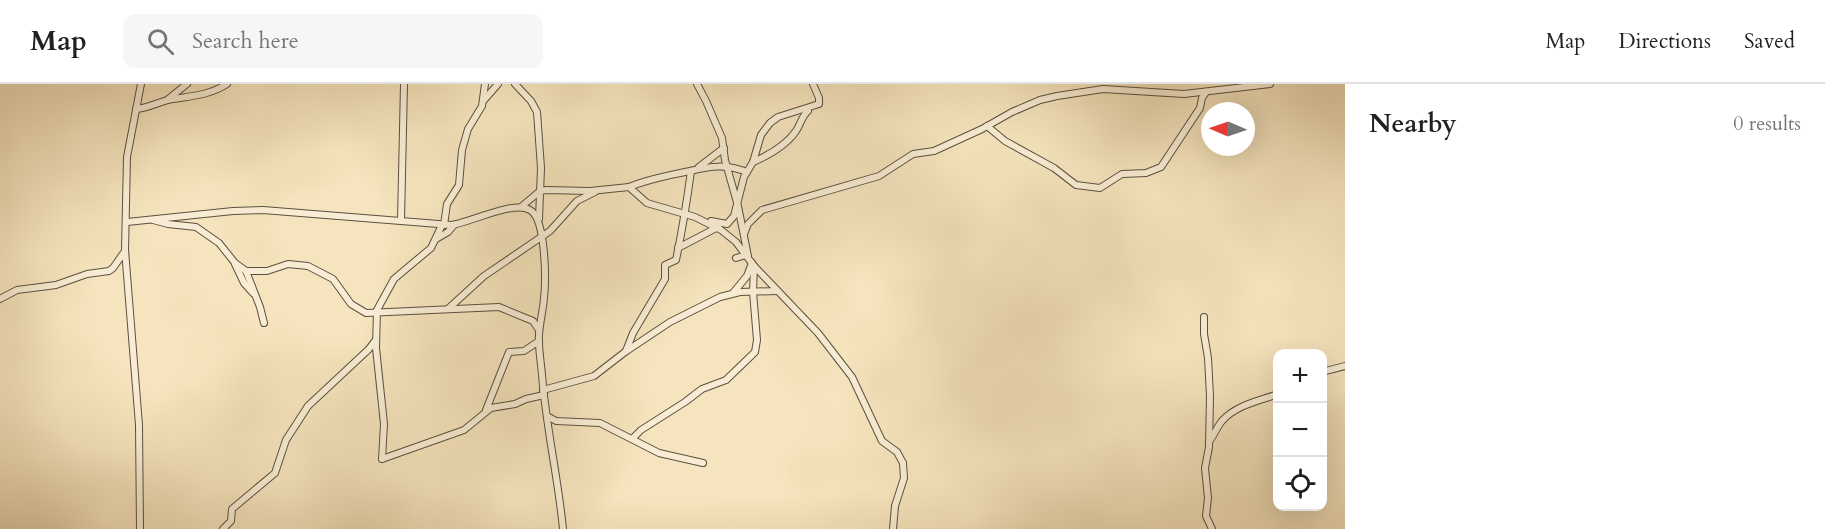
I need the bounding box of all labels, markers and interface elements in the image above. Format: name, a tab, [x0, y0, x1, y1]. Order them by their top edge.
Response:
search box	[123, 14, 543, 68]
text: Map	[30, 22, 87, 60]
icon: search	[144, 25, 177, 58]
text: Search here	[192, 26, 299, 56]
text: Map	[1545, 27, 1585, 56]
text: Directions	[1618, 27, 1711, 56]
text: Saved	[1744, 27, 1795, 56]
north arrow	[1201, 102, 1255, 156]
text: Nearby	[1369, 106, 1457, 141]
text: 0 results	[1733, 110, 1801, 137]
map controls	[1273, 349, 1327, 511]
button: +	[1273, 349, 1327, 403]
button: −	[1273, 403, 1327, 457]
button: locate	[1273, 457, 1327, 511]

